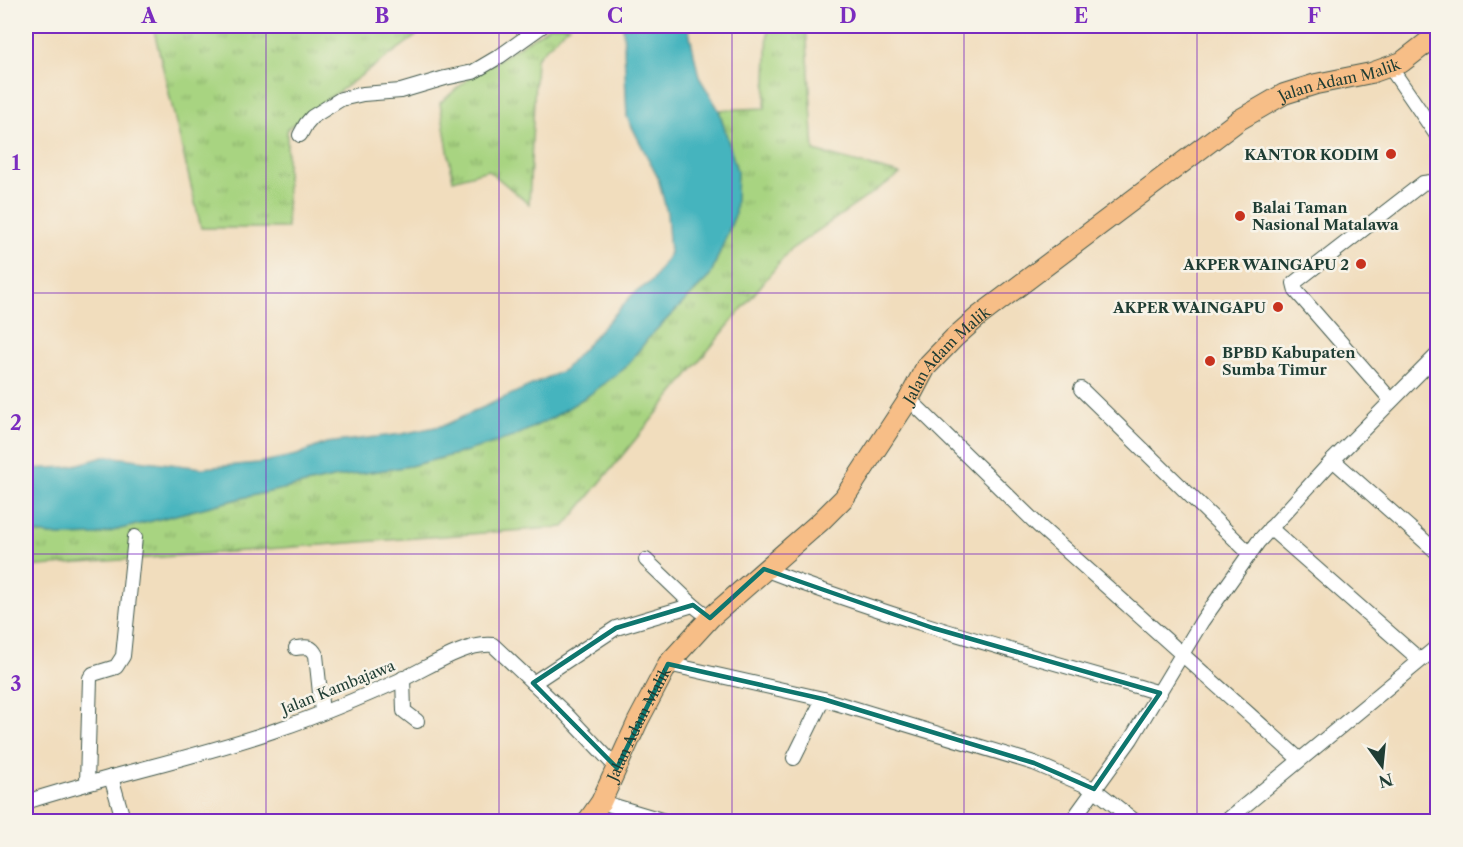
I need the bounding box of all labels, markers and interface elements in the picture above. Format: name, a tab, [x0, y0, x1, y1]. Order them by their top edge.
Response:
text: A	[140, 4, 157, 28]
text: B	[375, 4, 390, 28]
text: C	[607, 4, 623, 28]
text: D	[839, 4, 857, 28]
text: E	[1074, 4, 1088, 28]
text: F	[1307, 4, 1321, 28]
street label: Jalan Adam Malik	[1273, 54, 1404, 106]
place label: KANTOR KODIM	[1244, 145, 1379, 164]
marker: KANTOR KODIM	[1384, 147, 1398, 161]
text: 1	[12, 151, 21, 175]
place label: Balai Taman Nasional Matalawa	[1252, 198, 1399, 234]
marker: Balai Taman Nasional Matalawa	[1233, 209, 1247, 223]
place label: AKPER WAINGAPU 2	[1182, 255, 1349, 274]
marker: AKPER WAINGAPU 2	[1354, 257, 1368, 271]
place label: AKPER WAINGAPU	[1112, 298, 1266, 317]
marker: AKPER WAINGAPU	[1271, 300, 1285, 314]
street label: Jalan Adam Malik	[898, 301, 995, 409]
place label: BPBD Kabupaten Sumba Timur	[1222, 343, 1356, 379]
marker: BPBD Kabupaten Sumba Timur	[1203, 354, 1217, 368]
text: 2	[10, 411, 22, 435]
street label: Jalan Kambajawa	[277, 656, 398, 719]
street label: Jalan Adam Malik	[602, 662, 675, 786]
text: 3	[10, 672, 22, 696]
north arrow	[1352, 736, 1412, 796]
text: N	[1376, 769, 1395, 792]

